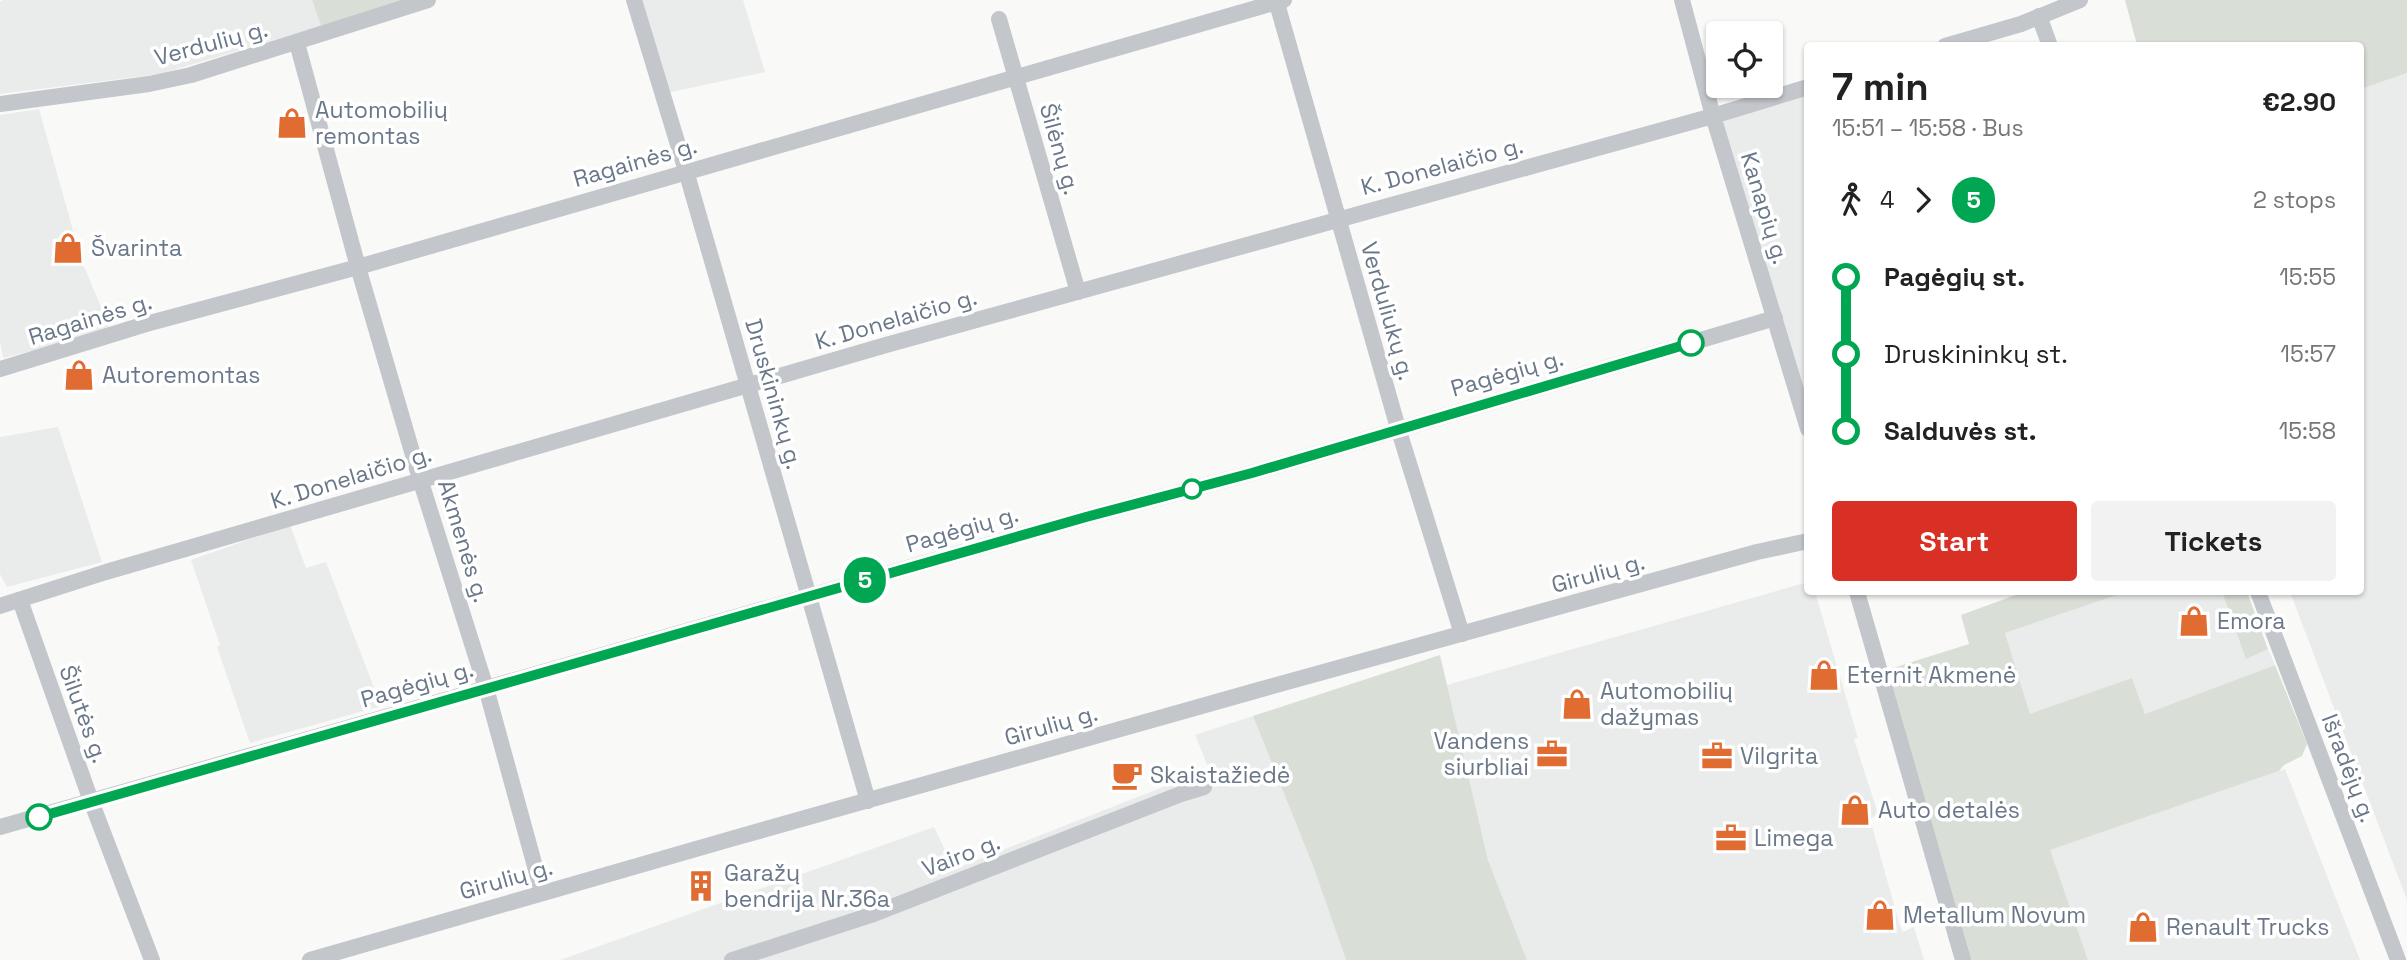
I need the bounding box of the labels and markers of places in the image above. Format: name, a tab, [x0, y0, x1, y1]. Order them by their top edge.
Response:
place label: Automobilių remontas	[315, 95, 448, 151]
shop icon: Automobilių remontas	[275, 106, 309, 140]
shop icon: Švarinta	[51, 231, 85, 265]
place label: Švarinta	[91, 233, 182, 263]
unlabelled marker	[1678, 330, 1704, 356]
shop icon: Autoremontas	[62, 358, 96, 392]
place label: Autoremontas	[102, 360, 260, 390]
unlabelled marker	[1182, 479, 1202, 499]
shop icon: Emora	[2177, 604, 2211, 638]
place label: Emora	[2217, 606, 2285, 636]
shop icon: Eternit Akmenė	[1807, 658, 1841, 692]
place label: Eternit Akmenė	[1847, 660, 2016, 690]
place label: Automobilių dažymas	[1600, 676, 1733, 732]
shop icon: Automobilių dažymas	[1560, 687, 1594, 721]
place label: Vandens siurbliai	[1434, 726, 1529, 782]
office icon: Vandens siurbliai	[1535, 737, 1569, 771]
office icon: Vilgrita	[1700, 739, 1734, 773]
place label: Vilgrita	[1740, 741, 1818, 771]
cafe icon: Skaistažiedė	[1110, 758, 1144, 792]
place label: Skaistažiedė	[1150, 760, 1290, 790]
shop icon: Auto detalės	[1838, 793, 1872, 827]
place label: Auto detalės	[1878, 795, 2020, 825]
unlabelled marker	[26, 804, 52, 830]
office icon: Limega	[1714, 821, 1748, 855]
place label: Limega	[1754, 823, 1834, 853]
place label: Garažų bendrija Nr.36a	[724, 858, 890, 914]
building icon: Garažų bendrija Nr.36a	[684, 869, 718, 903]
shop icon: Metallum Novum	[1863, 898, 1897, 932]
place label: Metallum Novum	[1903, 900, 2086, 930]
shop icon: Renault Trucks	[2126, 910, 2160, 944]
place label: Renault Trucks	[2166, 912, 2329, 942]

